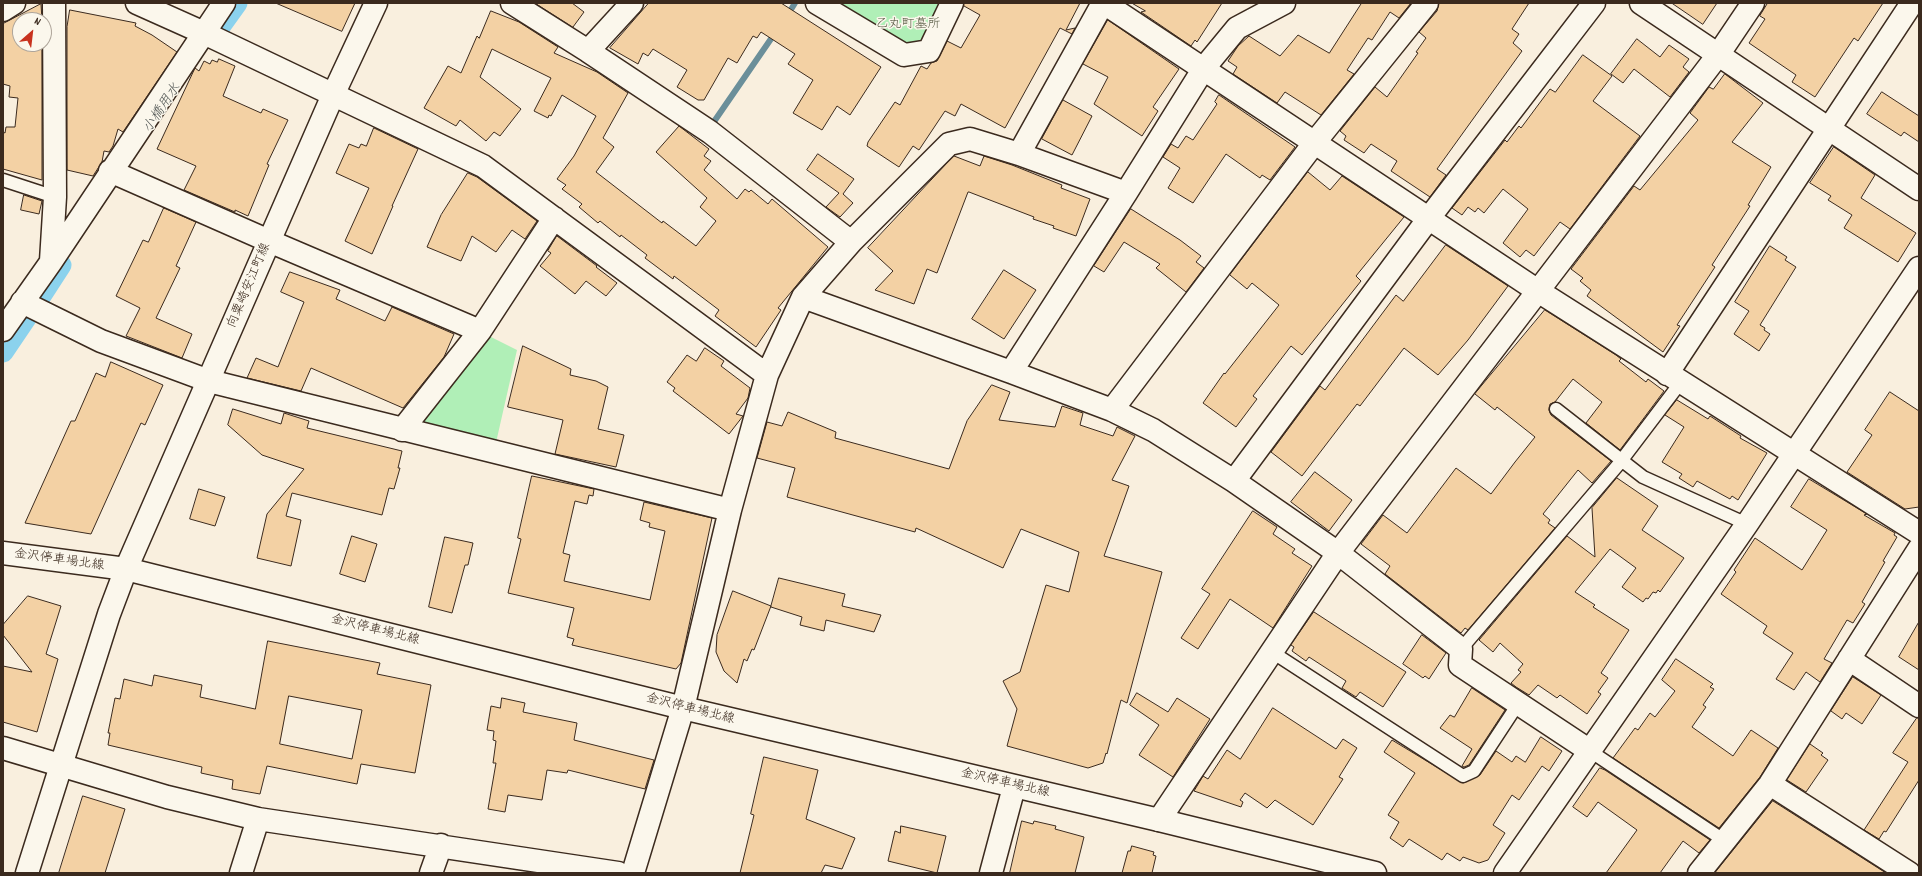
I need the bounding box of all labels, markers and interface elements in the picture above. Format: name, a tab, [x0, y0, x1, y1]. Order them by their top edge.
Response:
north arrow	[12, 12, 52, 52]
text: N	[31, 14, 43, 31]
park label: 乙丸町墓所	[876, 17, 940, 33]
water label: 小橋用水	[140, 81, 186, 137]
street label: 向粟崎安江町線	[225, 241, 275, 331]
street label: 金沢停車場北線	[13, 547, 105, 575]
street label: 金沢停車場北線	[329, 612, 421, 650]
street label: 金沢停車場北線	[644, 691, 736, 729]
street label: 金沢停車場北線	[959, 766, 1051, 802]

